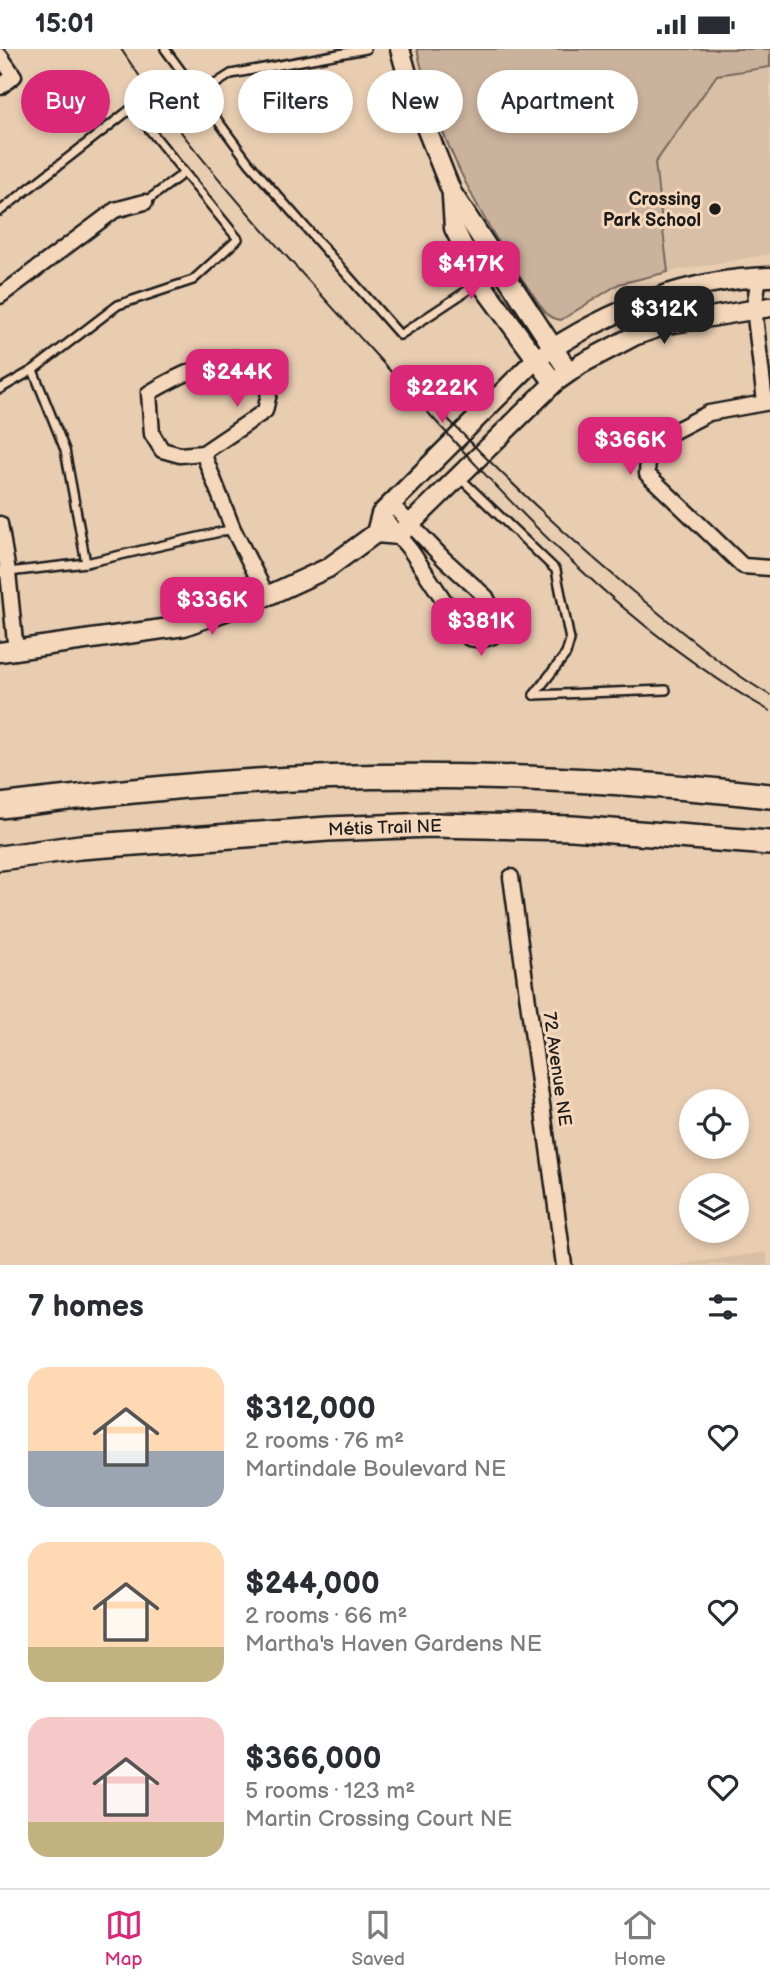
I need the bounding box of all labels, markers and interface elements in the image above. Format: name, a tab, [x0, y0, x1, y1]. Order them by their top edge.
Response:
text: 15:01	[35, 9, 94, 40]
chip: Buy	[21, 70, 110, 133]
chip: Rent	[124, 70, 224, 133]
chip: Filters	[238, 70, 353, 133]
chip: New	[367, 70, 463, 133]
chip: Apartment	[477, 70, 638, 133]
place label: Crossing Park School	[603, 189, 701, 231]
marker: Crossing Park School	[707, 201, 723, 217]
pin: $417K	[422, 241, 520, 301]
text: $417K	[438, 250, 504, 278]
pin: $312K	[615, 287, 713, 346]
text: $312K	[630, 295, 698, 323]
pin: $244K	[188, 349, 286, 409]
text: $244K	[202, 358, 272, 386]
pin: $222K	[393, 365, 491, 425]
text: $222K	[406, 374, 478, 402]
pin: $366K	[581, 417, 679, 477]
text: $366K	[594, 426, 666, 454]
pin: $336K	[163, 577, 261, 637]
text: $336K	[176, 586, 248, 614]
pin: $381K	[432, 599, 530, 658]
text: $381K	[447, 607, 515, 635]
street label: Métis Trail NE	[328, 816, 442, 840]
street label: 72 Avenue NE	[539, 1011, 575, 1128]
map controls	[679, 1089, 749, 1243]
button: locate	[679, 1089, 749, 1159]
button: layers	[679, 1173, 749, 1243]
icon: filters	[704, 1288, 742, 1326]
text: 7 homes	[28, 1289, 144, 1325]
text: $312,000	[245, 1391, 376, 1427]
icon: home	[84, 1395, 168, 1479]
icon: heart	[704, 1418, 742, 1456]
text: 2 rooms · 76 m²	[245, 1427, 404, 1455]
text: Martindale Boulevard NE	[245, 1455, 506, 1483]
text: $244,000	[245, 1566, 380, 1602]
icon: home	[84, 1570, 168, 1654]
icon: heart	[704, 1593, 742, 1631]
text: 2 rooms · 66 m²	[245, 1602, 407, 1630]
text: Martha's Haven Gardens NE	[245, 1630, 542, 1658]
text: $366,000	[245, 1741, 381, 1777]
icon: home	[84, 1745, 168, 1829]
icon: heart	[704, 1768, 742, 1806]
text: 5 rooms · 123 m²	[245, 1777, 415, 1805]
text: Martin Crossing Court NE	[245, 1805, 512, 1833]
tab: Map	[104, 1906, 143, 1971]
tab: Saved	[352, 1906, 405, 1971]
tab: Home	[614, 1906, 666, 1971]

